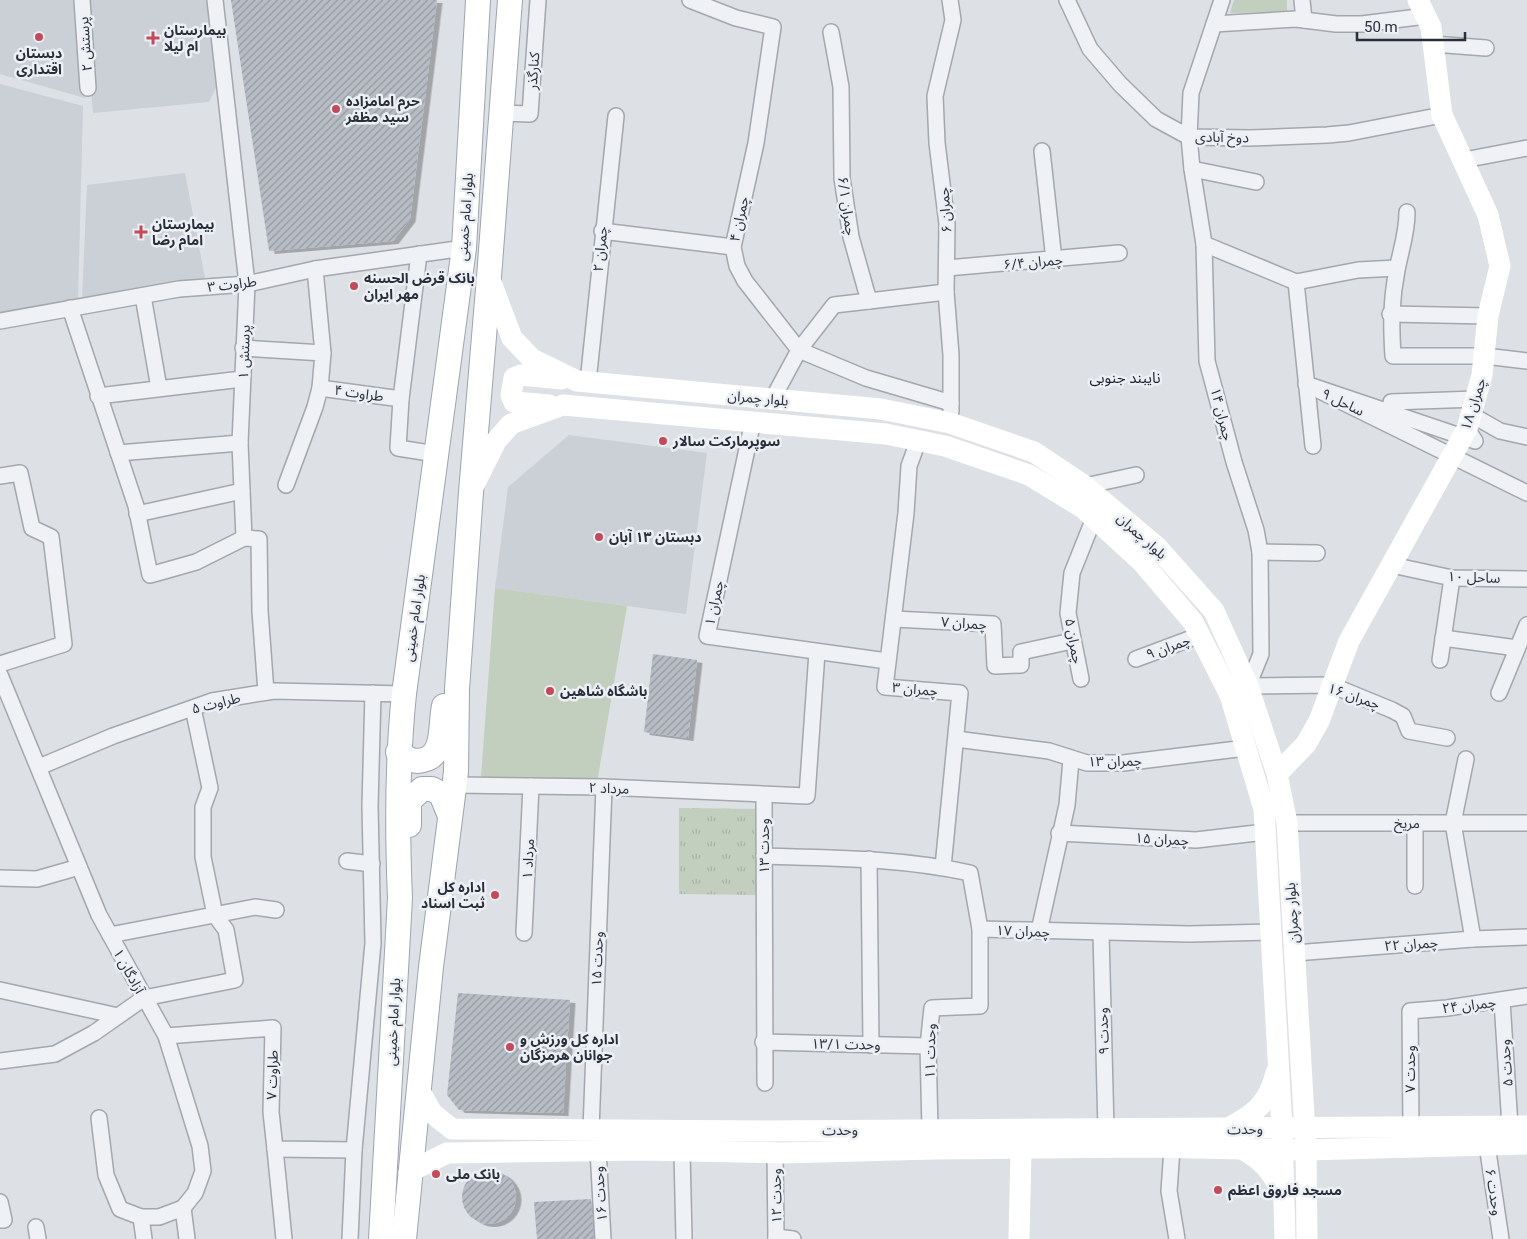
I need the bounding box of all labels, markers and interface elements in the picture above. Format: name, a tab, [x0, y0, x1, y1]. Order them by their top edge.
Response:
scale bar	[1357, 10, 1464, 42]
street label: پرستش ۲	[75, 16, 97, 72]
text: 50 m	[1364, 18, 1398, 36]
place label: بیمارستان ام لیلا	[164, 22, 227, 57]
marker: دبستان اقتداری	[33, 31, 45, 43]
marker: بیمارستان ام لیلا	[146, 31, 160, 45]
place label: دبستان اقتداری	[16, 45, 62, 78]
street label: کنارگذر	[524, 51, 543, 91]
place label: حرم امامزاده سید مظفر	[345, 93, 420, 126]
marker: حرم امامزاده سید مظفر	[330, 103, 342, 115]
street label: دوخ آبادی	[1195, 129, 1249, 148]
street label: بلوار امام خمینی	[454, 172, 479, 262]
street label: چمران ۶/۱	[833, 175, 859, 237]
street label: چمران ۶	[935, 186, 957, 233]
street label: چمران ۴	[726, 195, 754, 244]
place label: بیمارستان امام رضا	[152, 216, 215, 251]
marker: بیمارستان امام رضا	[134, 225, 148, 239]
street label: چمران ۲	[590, 225, 612, 273]
street label: چمران ۶/۴	[1003, 251, 1064, 275]
place label: بانک قرض الحسنه مهر ایران	[364, 270, 475, 303]
street label: طراوت ۳	[206, 273, 258, 296]
marker: بانک قرض الحسنه مهر ایران	[348, 280, 360, 292]
street label: پرستش ۱	[235, 324, 255, 380]
district label: نایبند جنوبی	[1089, 369, 1161, 387]
street label: چمران ۱۸	[1457, 376, 1491, 433]
street label: طراوت ۴	[333, 382, 385, 405]
street label: ساحل ۹	[1319, 385, 1367, 420]
street label: چمران ۱۴	[1206, 386, 1236, 443]
street label: بلوار چمران	[727, 387, 789, 411]
place label: سوپرمارکت سالار	[672, 433, 780, 451]
marker: سوپرمارکت سالار	[657, 435, 669, 447]
street label: بلوار چمران	[1113, 510, 1170, 564]
place label: دبستان ۱۳ آبان	[609, 529, 702, 545]
marker: دبستان ۱۳ آبان	[593, 531, 605, 543]
street label: ساحل ۱۰	[1447, 568, 1501, 587]
street label: بلوار امام خمینی	[400, 573, 431, 663]
street label: چمران ۱	[701, 579, 729, 628]
street label: چمران ۷	[940, 613, 987, 635]
street label: چمران ۵	[1060, 617, 1086, 665]
street label: چمران ۹	[1144, 632, 1193, 664]
street label: چمران ۳	[891, 679, 939, 701]
street label: چمران ۱۶	[1325, 680, 1382, 714]
place label: باشگاه شاهین	[560, 683, 648, 699]
marker: باشگاه شاهین	[544, 685, 556, 697]
street label: طراوت ۵	[190, 689, 242, 718]
street label: چمران ۱۳	[1088, 753, 1142, 772]
street label: مرداد ۲	[588, 779, 630, 798]
street label: مریخ	[1394, 815, 1420, 834]
street label: وحدت ۱۳	[756, 818, 773, 874]
street label: چمران ۱۵	[1135, 830, 1189, 850]
street label: مرداد ۱	[519, 838, 538, 880]
place label: اداره کل ثبت اسناد	[421, 879, 486, 911]
street label: بلوار چمران	[1282, 882, 1304, 944]
marker: اداره کل ثبت اسناد	[489, 889, 501, 901]
street label: چمران ۱۷	[996, 922, 1050, 942]
street label: وحدت ۱۵	[588, 931, 607, 987]
street label: چمران ۲۲	[1384, 934, 1439, 956]
street label: آزادگان ۱	[109, 946, 148, 998]
street label: بلوار امام خمینی	[383, 977, 406, 1067]
street label: چمران ۲۴	[1441, 994, 1497, 1018]
street label: وحدت ۹	[1094, 1007, 1113, 1055]
street label: وحدت ۱۱	[922, 1023, 939, 1079]
place label: اداره کل ورزش و جوانان هرمزگان	[520, 1031, 619, 1064]
street label: وحدت ۱۳/۱	[811, 1035, 881, 1054]
street label: وحدت ۵	[1496, 1039, 1517, 1087]
marker: اداره کل ورزش و جوانان هرمزگان	[504, 1041, 516, 1053]
street label: وحدت ۷	[1402, 1045, 1419, 1093]
street label: طراوت ۷	[263, 1050, 282, 1100]
street label: وحدت	[1227, 1121, 1263, 1138]
street label: وحدت	[822, 1122, 858, 1139]
place label: بانک ملی	[446, 1166, 500, 1182]
street label: وحدت ۱۶	[590, 1166, 611, 1222]
street label: وحدت ۶	[1481, 1167, 1506, 1217]
marker: بانک ملی	[430, 1168, 442, 1180]
street label: وحدت ۱۲	[768, 1168, 785, 1224]
place label: مسجد فاروق اعظم	[1228, 1182, 1342, 1201]
marker: مسجد فاروق اعظم	[1212, 1184, 1224, 1196]

